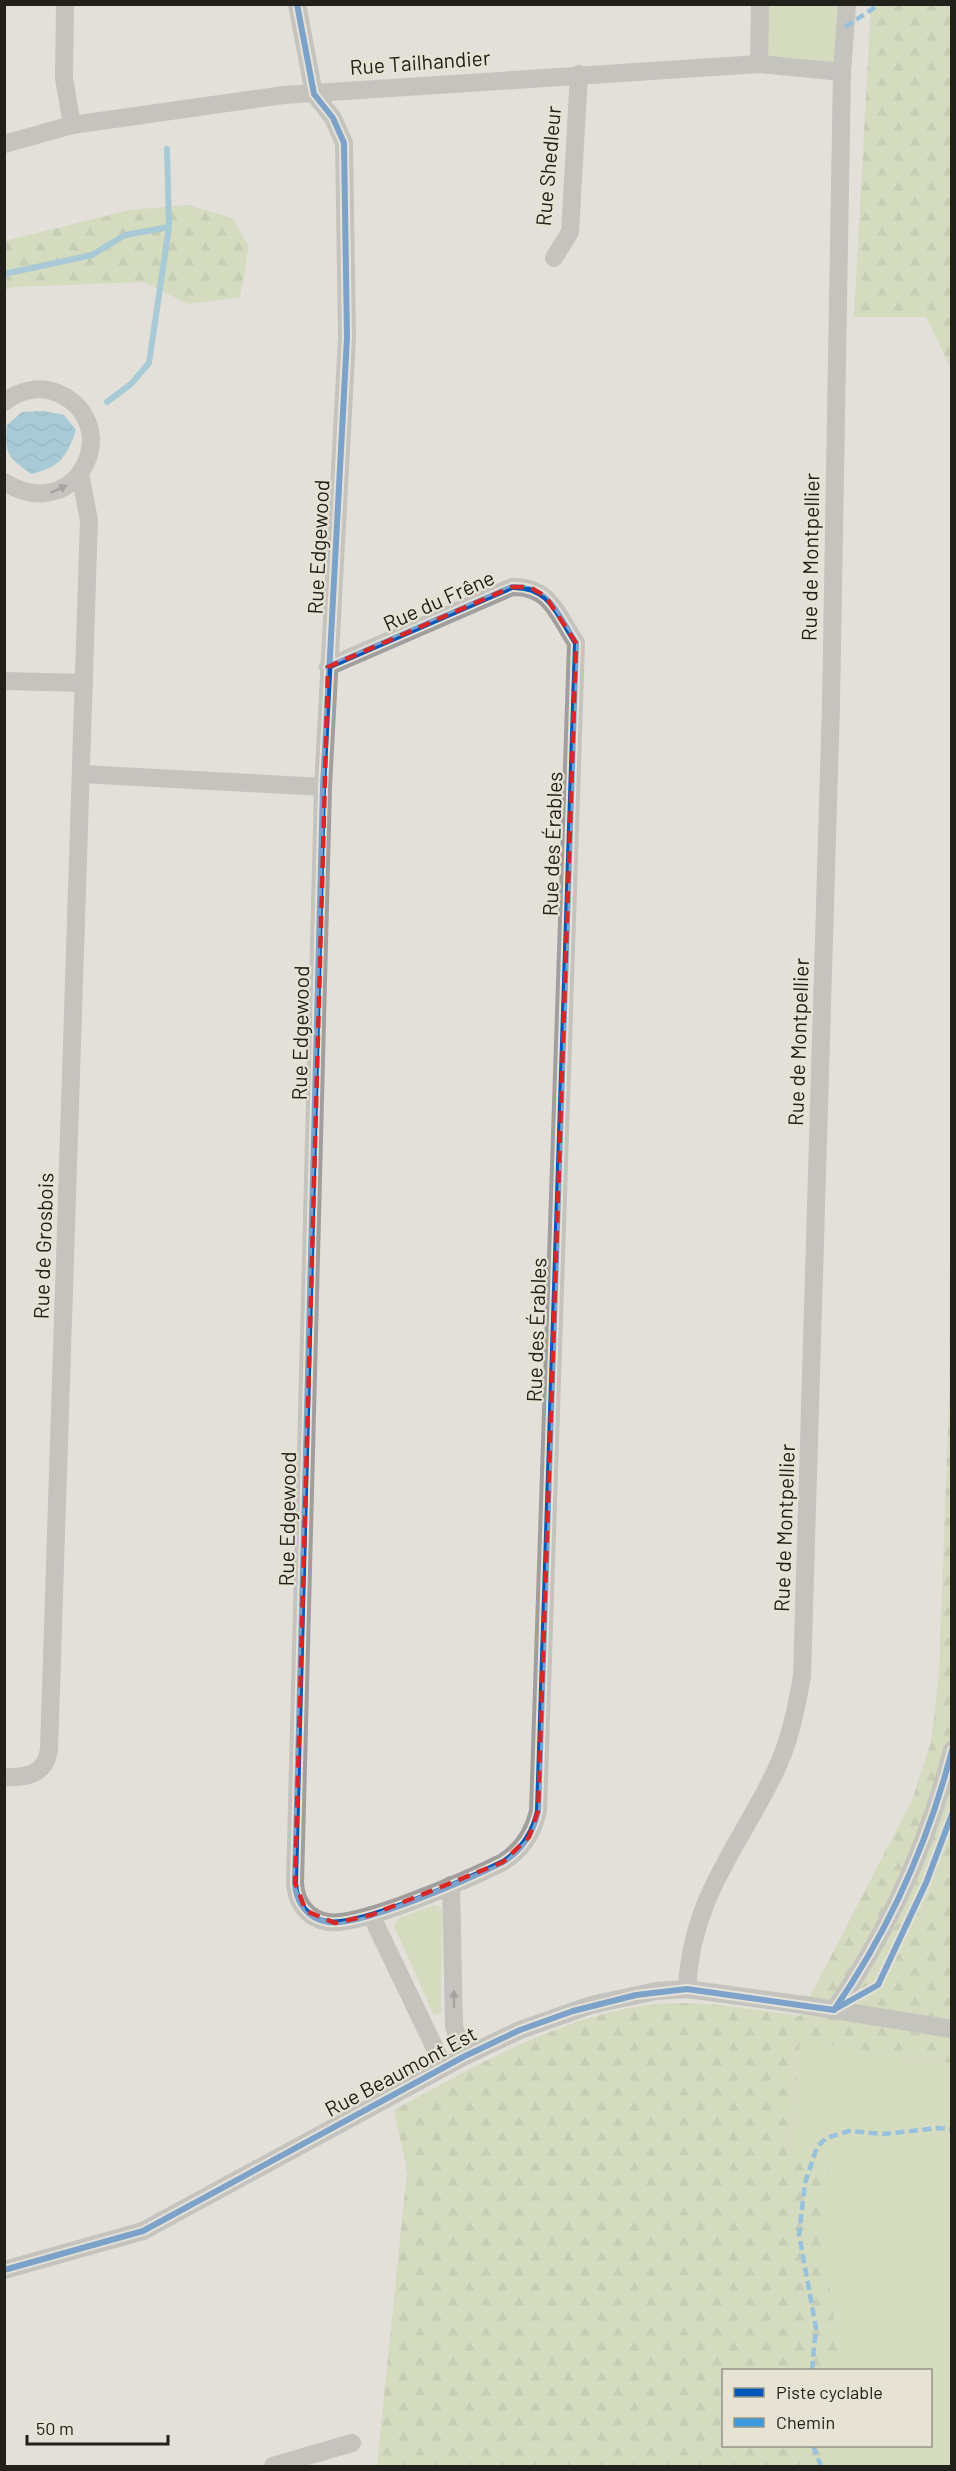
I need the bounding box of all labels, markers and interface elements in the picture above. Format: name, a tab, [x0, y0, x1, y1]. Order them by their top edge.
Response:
street label: Rue Tailhandier	[349, 44, 491, 79]
street label: Rue Shedleur	[530, 104, 565, 227]
street label: Rue de Montpellier	[796, 472, 823, 641]
street label: Rue Edgewood	[301, 479, 334, 615]
one-way arrow	[51, 484, 69, 494]
street label: Rue du Frêne	[379, 564, 498, 635]
street label: Rue des Érables	[536, 771, 567, 917]
street label: Rue de Montpellier	[782, 957, 813, 1126]
street label: Rue Edgewood	[286, 965, 313, 1101]
street label: Rue de Grosbois	[27, 1172, 58, 1320]
street label: Rue des Érables	[520, 1257, 551, 1403]
street label: Rue de Montpellier	[768, 1443, 799, 1612]
street label: Rue Edgewood	[273, 1451, 300, 1587]
one-way arrow	[449, 1990, 459, 2009]
street label: Rue Beaumont Est	[320, 2020, 480, 2121]
legend	[722, 2369, 932, 2447]
text: Piste cyclable	[776, 2381, 883, 2403]
scale bar	[27, 2408, 168, 2446]
text: Chemin	[776, 2411, 835, 2433]
text: 50 m	[36, 2417, 74, 2439]

